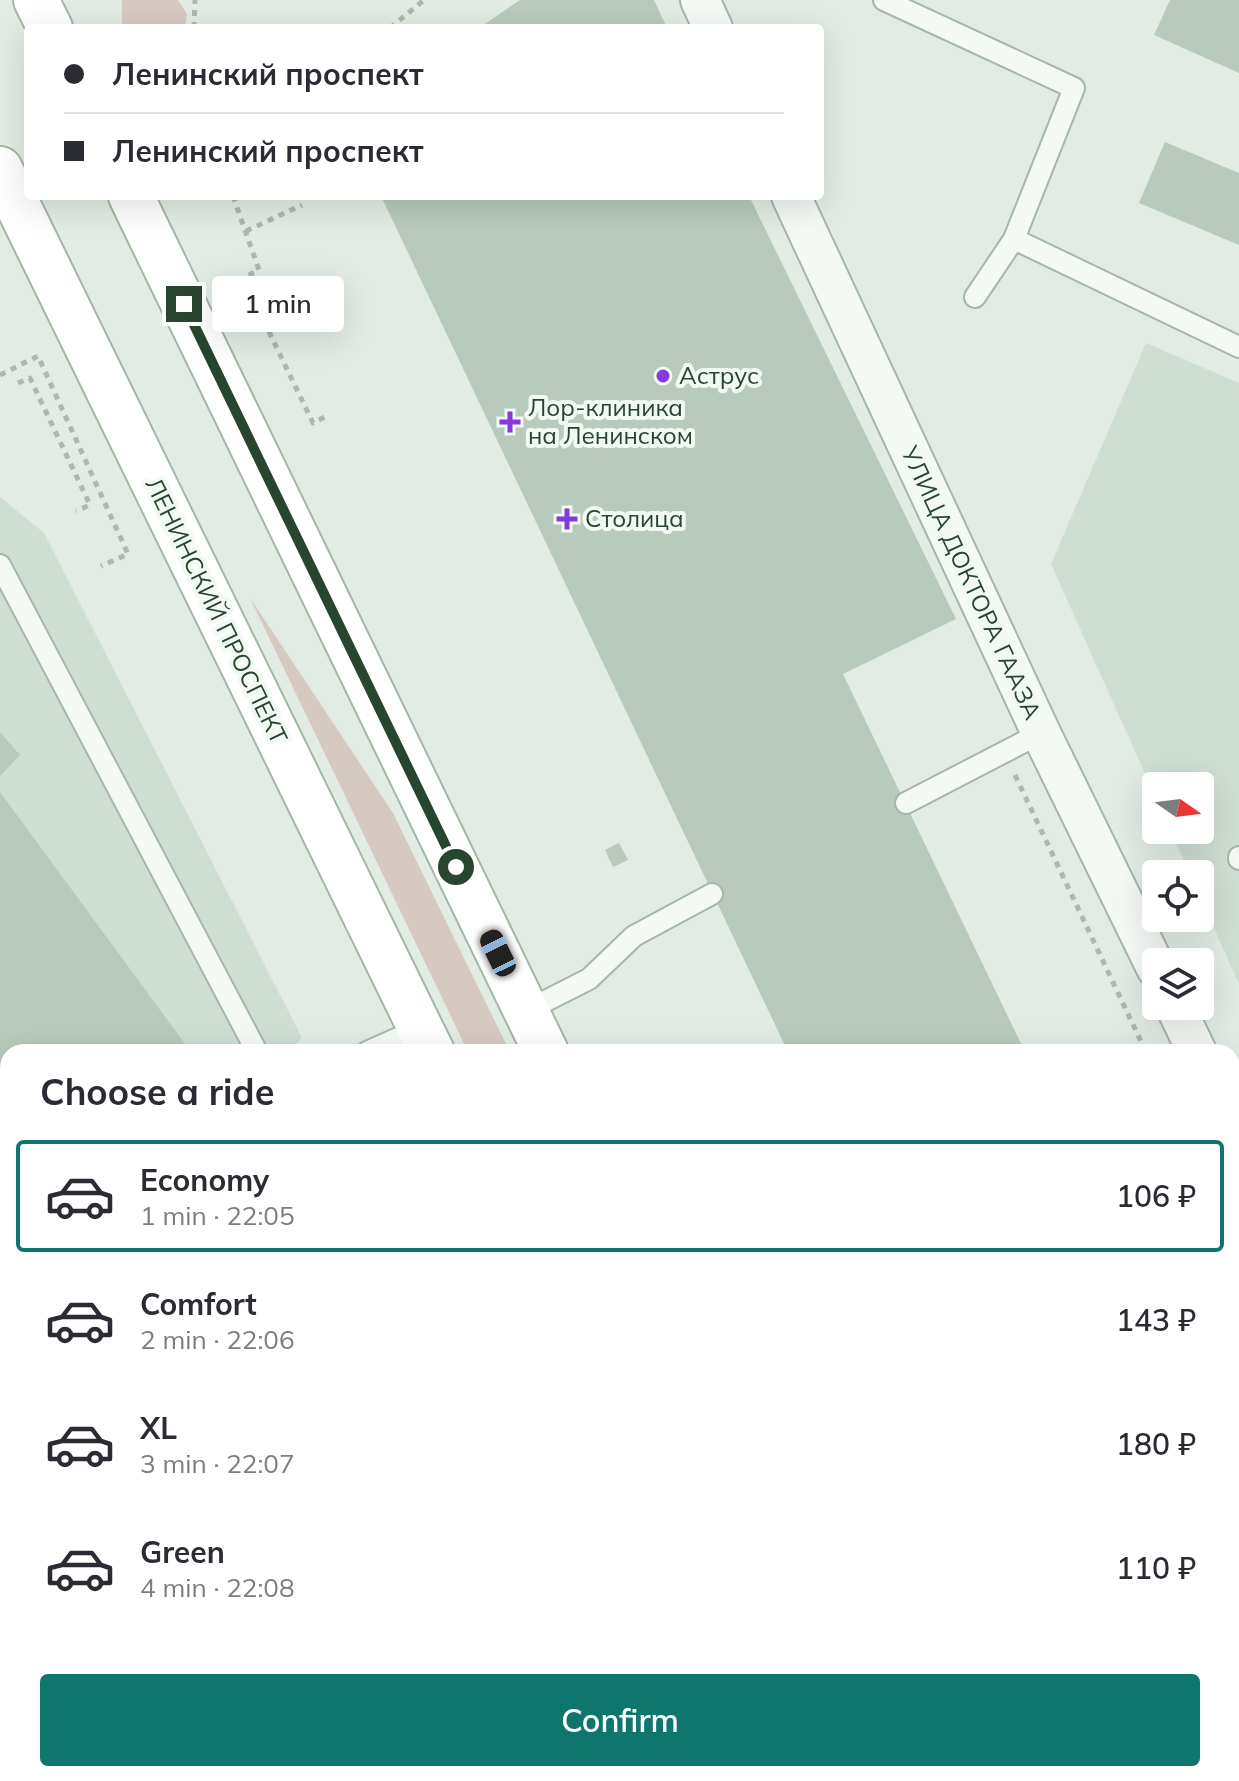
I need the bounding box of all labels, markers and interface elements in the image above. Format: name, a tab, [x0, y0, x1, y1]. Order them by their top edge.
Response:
text: Ленинский проспект	[112, 55, 423, 93]
text: Ленинский проспект	[112, 132, 423, 170]
callout: 1 min	[212, 276, 344, 332]
route end	[166, 286, 202, 322]
text: 1 min	[244, 287, 312, 320]
place label: Аструс	[679, 360, 759, 390]
marker: Аструс	[654, 367, 672, 385]
place label: Лор-клиника на Ленинском	[528, 392, 693, 450]
marker: Лор-клиника на Ленинском	[499, 411, 521, 433]
street label: УЛИЦА ДОКТОРА ГААЗА	[895, 440, 1049, 724]
street label: ЛЕНИНСКИЙ ПРОСПЕКТ	[139, 472, 295, 749]
place label: Столица	[585, 503, 684, 533]
marker: Столица	[556, 508, 578, 530]
north arrow	[1142, 772, 1214, 844]
map controls	[1142, 772, 1214, 1020]
route start	[438, 849, 474, 885]
button: locate	[1142, 860, 1214, 932]
car	[477, 926, 519, 980]
button: layers	[1142, 948, 1214, 1020]
text: Choose a ride	[40, 1069, 274, 1114]
icon: car	[44, 1160, 116, 1232]
text: Economy	[140, 1161, 269, 1199]
text: 106 ₽	[1116, 1177, 1196, 1215]
text: 1 min · 22:05	[140, 1199, 295, 1232]
icon: car	[44, 1284, 116, 1356]
text: Comfort	[140, 1285, 257, 1323]
text: 143 ₽	[1116, 1301, 1196, 1339]
text: 2 min · 22:06	[140, 1323, 295, 1356]
icon: car	[44, 1408, 116, 1480]
text: XL	[140, 1409, 177, 1447]
text: 180 ₽	[1116, 1425, 1196, 1463]
text: 3 min · 22:07	[140, 1447, 295, 1480]
icon: car	[44, 1532, 116, 1604]
text: Green	[140, 1533, 225, 1571]
text: 110 ₽	[1116, 1549, 1196, 1587]
text: 4 min · 22:08	[140, 1571, 295, 1604]
button: Confirm	[40, 1674, 1200, 1766]

